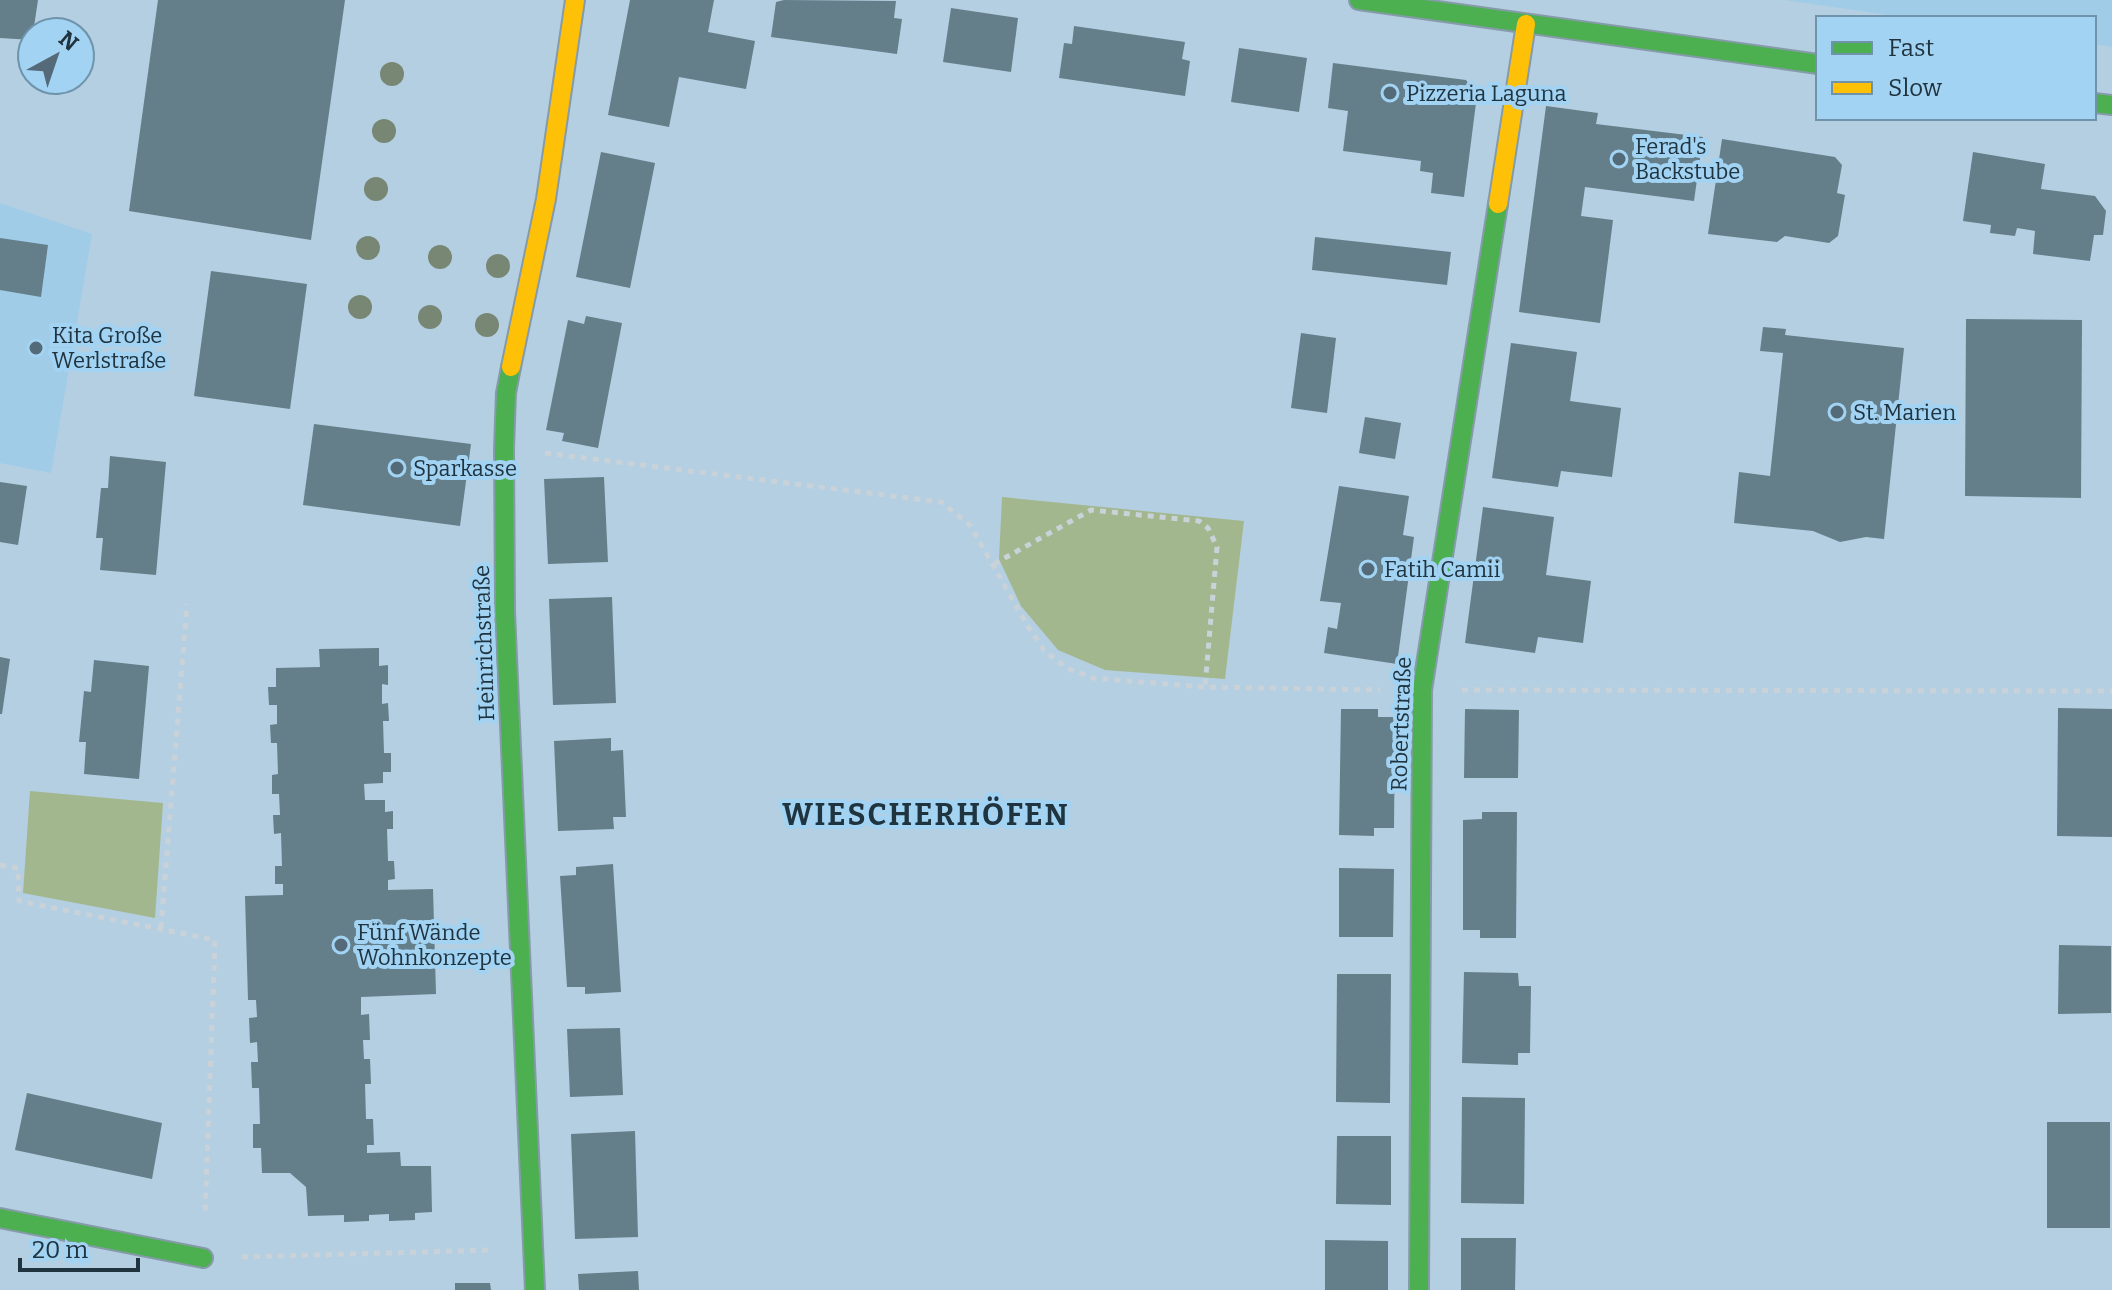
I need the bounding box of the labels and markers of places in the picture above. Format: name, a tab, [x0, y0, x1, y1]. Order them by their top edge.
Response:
place label: Pizzeria Laguna	[1406, 80, 1567, 107]
marker: Pizzeria Laguna	[1381, 84, 1399, 102]
place label: Ferad's Backstube	[1635, 133, 1740, 185]
marker: Ferad's Backstube	[1610, 150, 1628, 168]
place label: Kita Große Werlstraße	[52, 322, 166, 374]
marker: Kita Große Werlstraße	[27, 339, 45, 357]
place label: St. Marien	[1853, 399, 1956, 426]
marker: St. Marien	[1828, 403, 1846, 421]
place label: Sparkasse	[413, 455, 517, 482]
marker: Sparkasse	[388, 459, 406, 477]
place label: Fatih Camii	[1384, 556, 1501, 583]
marker: Fatih Camii	[1359, 560, 1377, 578]
place label: Fünf Wände Wohnkonzepte	[357, 919, 512, 971]
marker: Fünf Wände Wohnkonzepte	[332, 936, 350, 954]

